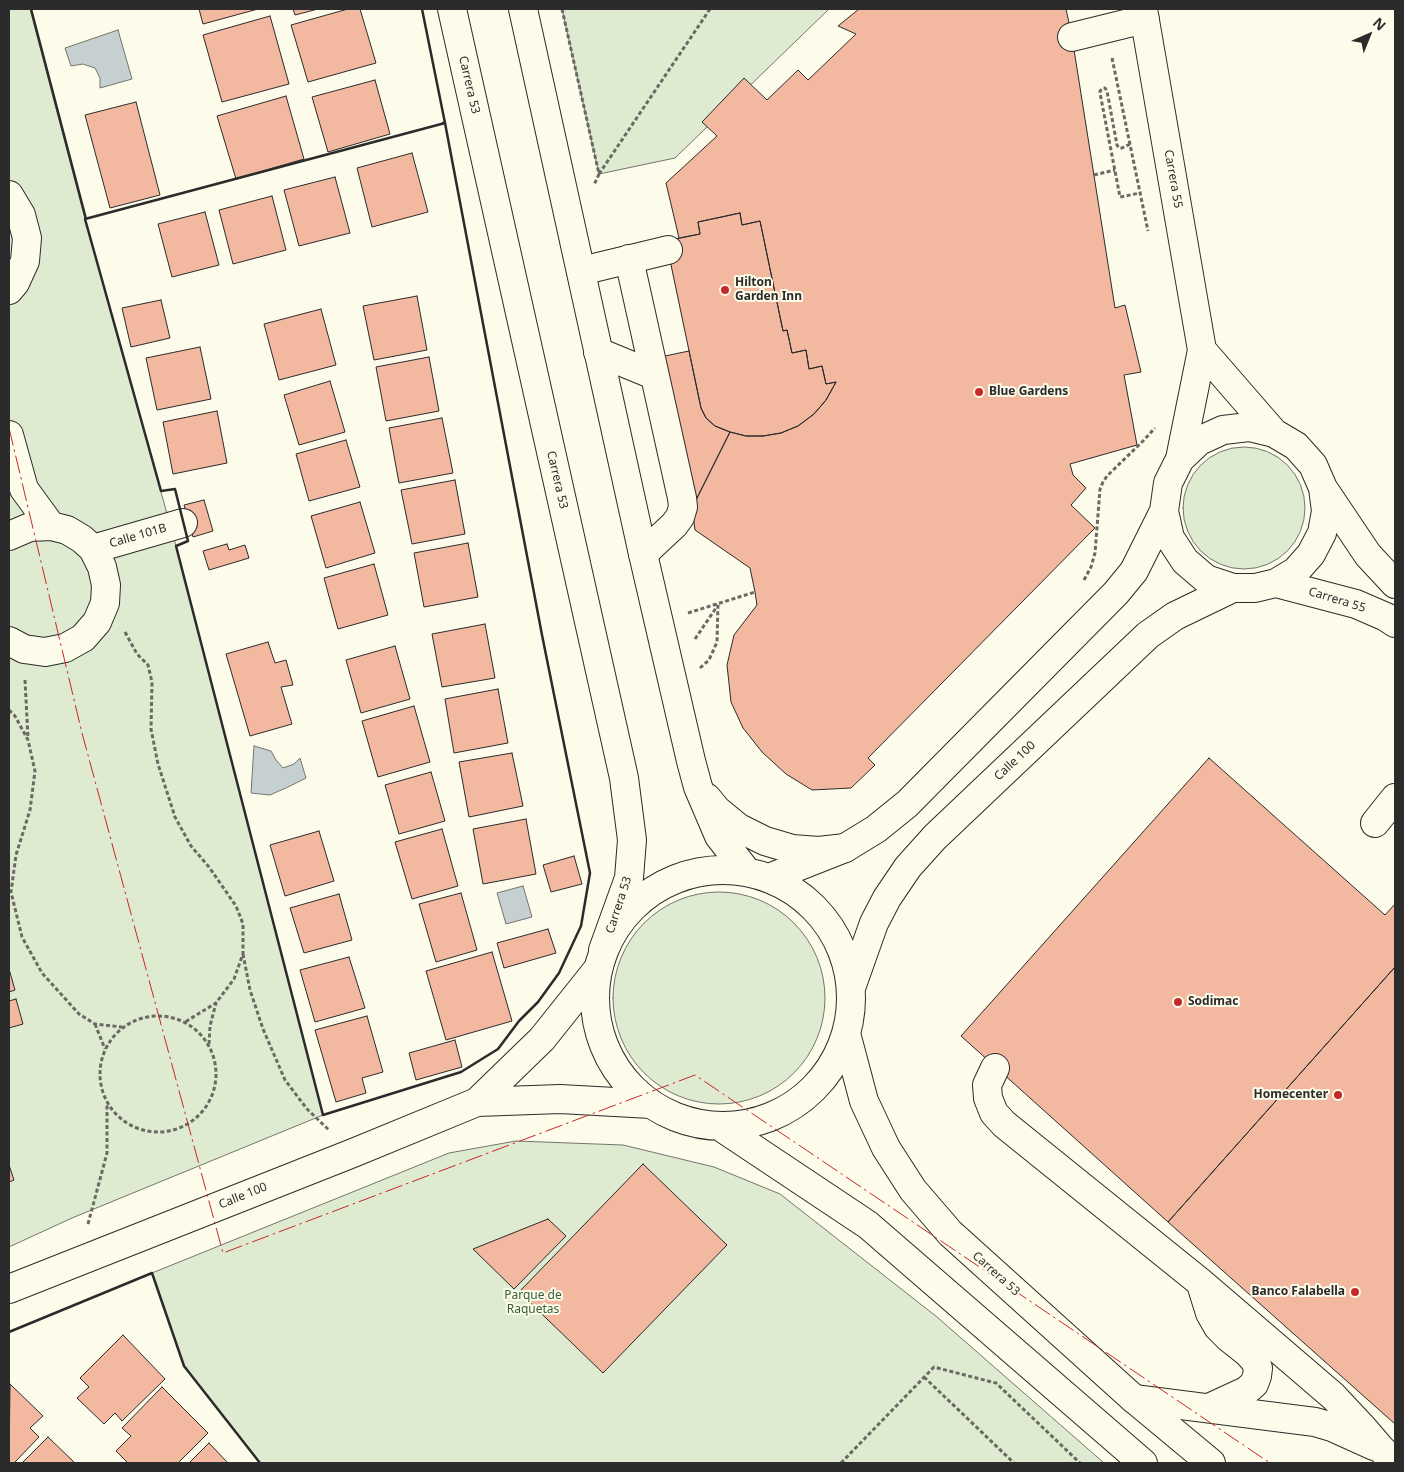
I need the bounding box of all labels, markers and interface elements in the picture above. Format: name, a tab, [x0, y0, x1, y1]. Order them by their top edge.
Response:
north arrow	[1344, 10, 1394, 60]
text: N	[1369, 13, 1390, 35]
street label: Carrera 53	[455, 55, 483, 115]
street label: Carrera 55	[1161, 149, 1185, 209]
place label: Hilton Garden Inn	[735, 276, 802, 304]
marker: Hilton Garden Inn	[719, 284, 731, 296]
place label: Blue Gardens	[989, 385, 1068, 399]
marker: Blue Gardens	[973, 386, 985, 398]
street label: Carrera 53	[543, 450, 571, 510]
street label: Calle 101B	[108, 521, 168, 551]
street label: Carrera 55	[1307, 584, 1367, 616]
street label: Calle 100	[991, 738, 1039, 784]
street label: Carrera 53	[603, 875, 635, 935]
place label: Sodimac	[1188, 995, 1238, 1009]
marker: Sodimac	[1172, 996, 1184, 1008]
place label: Homecenter	[1254, 1088, 1328, 1102]
marker: Homecenter	[1332, 1089, 1344, 1101]
street label: Calle 100	[217, 1180, 269, 1212]
street label: Carrera 53	[969, 1249, 1023, 1299]
place label: Banco Falabella	[1252, 1285, 1345, 1299]
marker: Banco Falabella	[1349, 1286, 1361, 1298]
park label: Parque de Raquetas	[504, 1289, 562, 1317]

